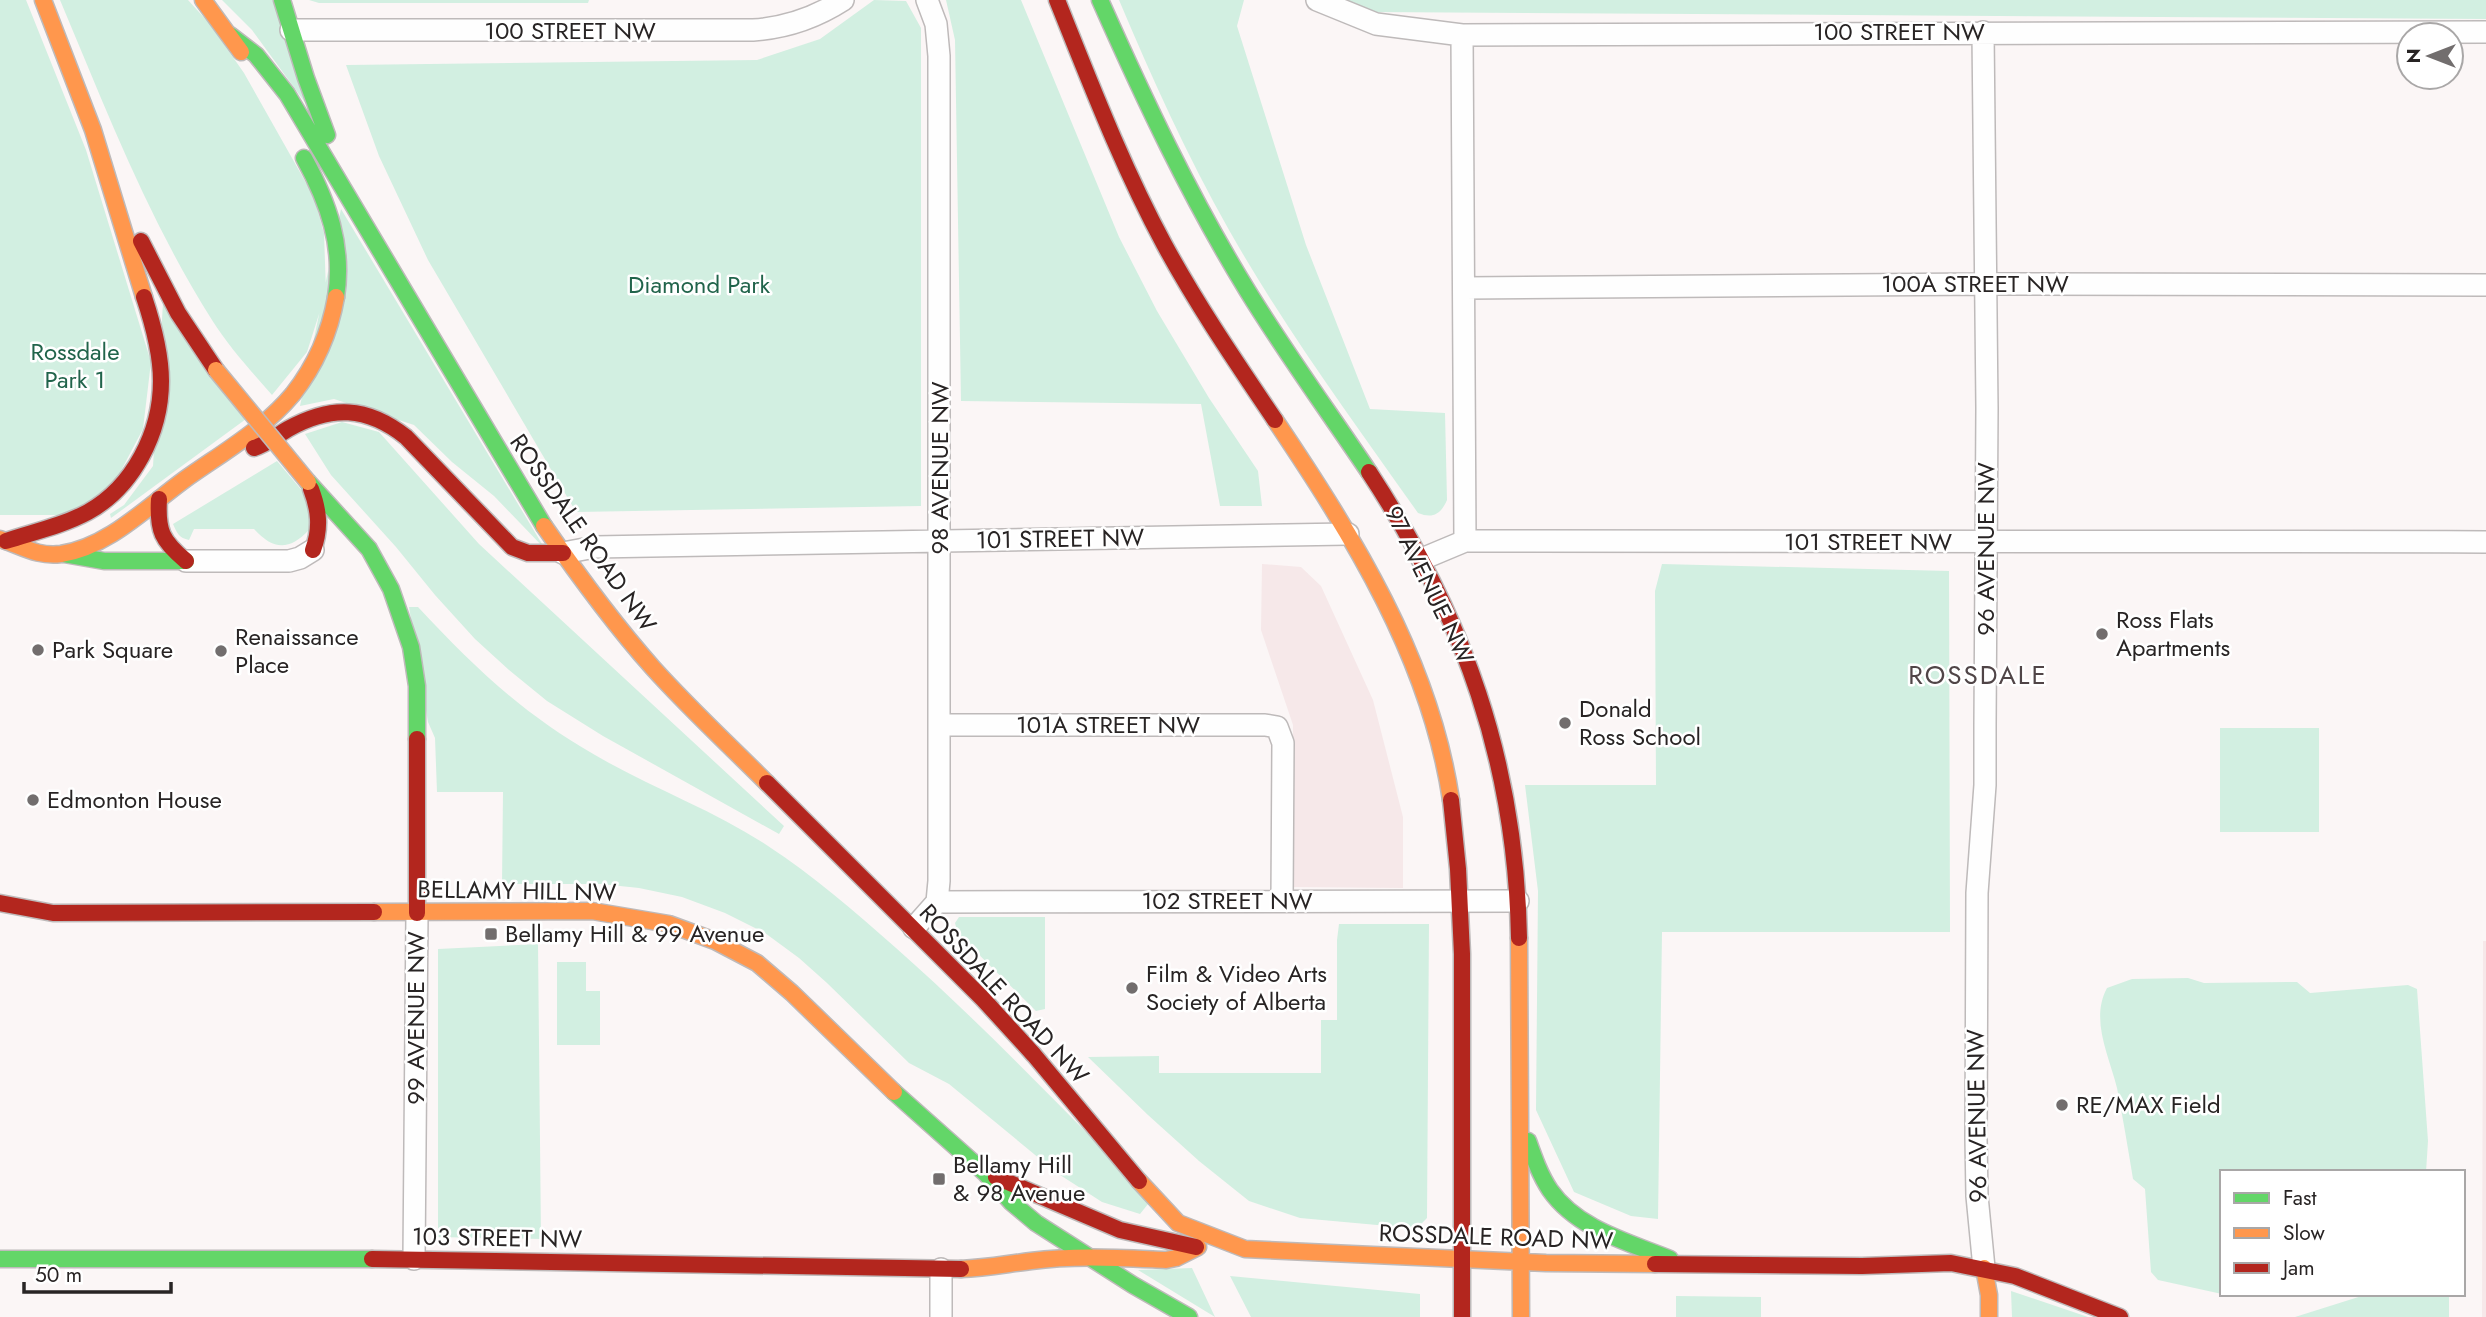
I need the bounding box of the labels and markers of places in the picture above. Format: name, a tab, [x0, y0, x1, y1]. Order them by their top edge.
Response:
place label: Ross Flats Apartments	[2116, 602, 2230, 665]
place label: Renaissance Place	[235, 619, 359, 682]
marker: Ross Flats Apartments	[2094, 626, 2110, 642]
place label: Park Square	[52, 632, 173, 667]
marker: Park Square	[30, 642, 46, 658]
marker: Renaissance Place	[213, 643, 229, 659]
place label: Donald Ross School	[1579, 691, 1701, 754]
marker: Donald Ross School	[1557, 715, 1573, 731]
place label: Edmonton House	[47, 782, 222, 817]
marker: Edmonton House	[25, 792, 41, 808]
place label: Bellamy Hill & 99 Avenue	[505, 916, 764, 951]
marker: Bellamy Hill & 99 Avenue	[483, 926, 499, 942]
place label: Film & Video Arts Society of Alberta	[1146, 956, 1327, 1019]
marker: Film & Video Arts Society of Alberta	[1124, 980, 1140, 996]
place label: RE/MAX Field	[2076, 1087, 2221, 1122]
marker: RE/MAX Field	[2054, 1097, 2070, 1113]
place label: Bellamy Hill & 98 Avenue	[953, 1147, 1085, 1210]
marker: Bellamy Hill & 98 Avenue	[931, 1171, 947, 1187]

